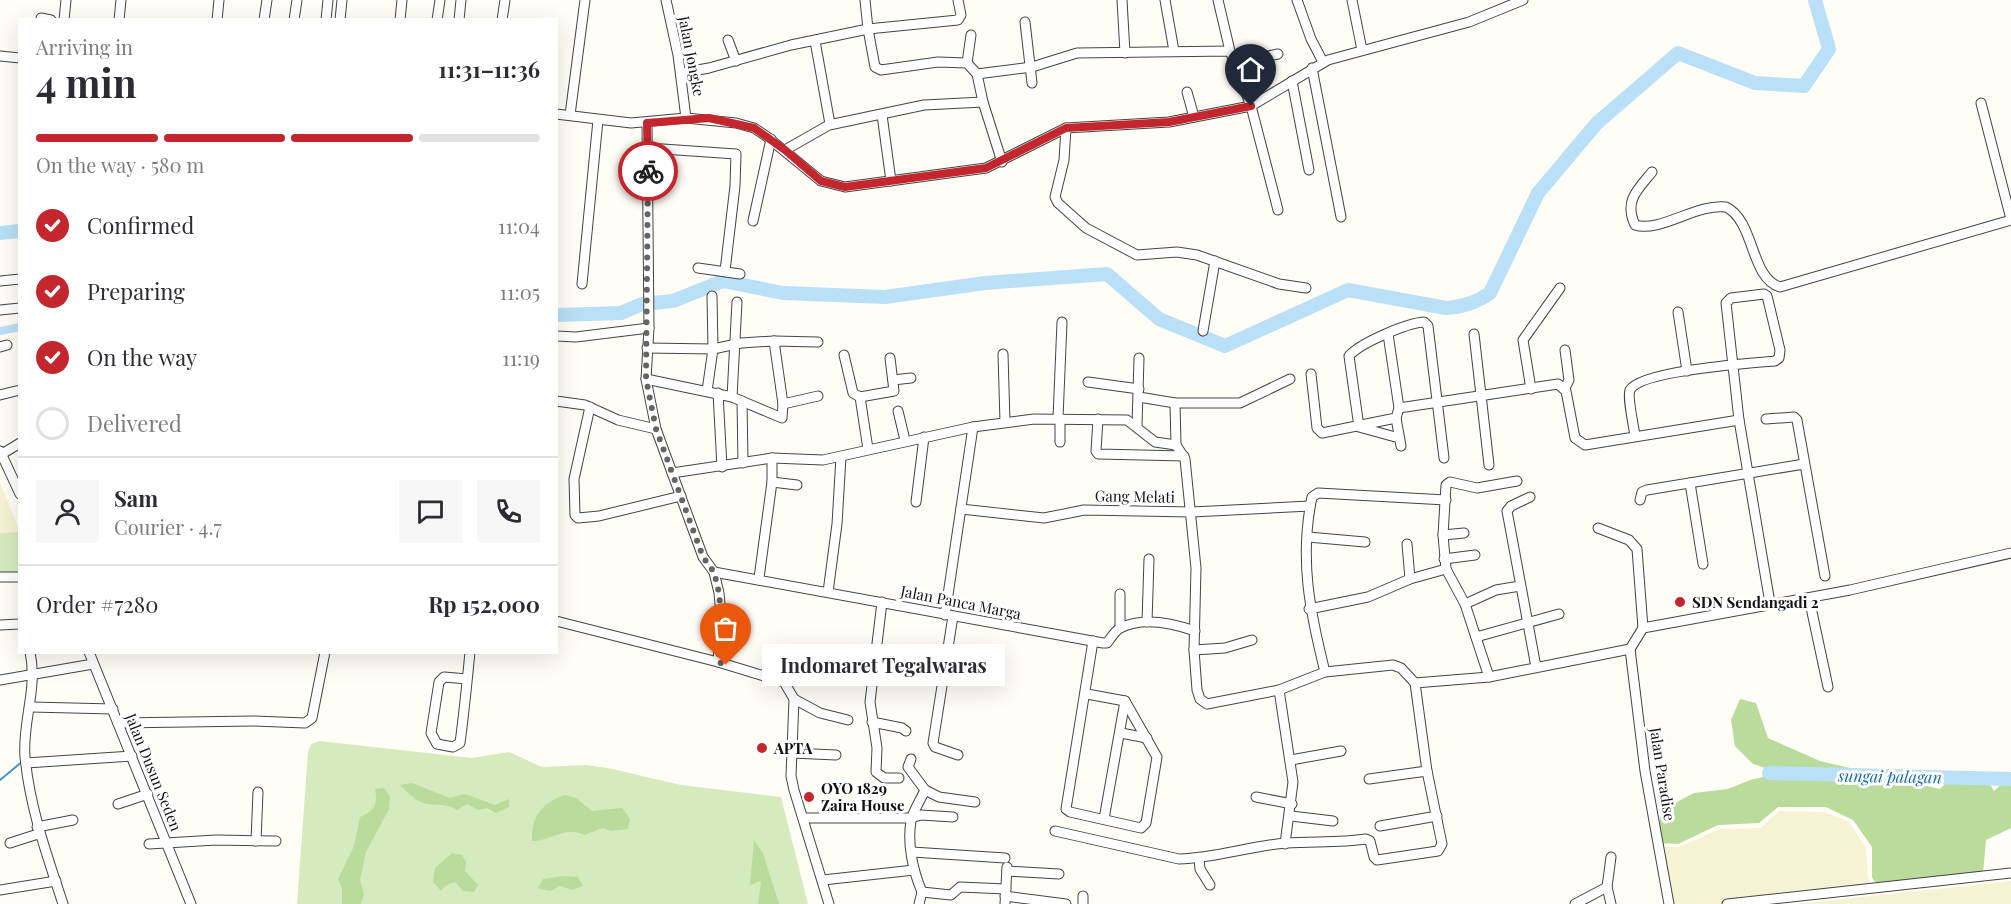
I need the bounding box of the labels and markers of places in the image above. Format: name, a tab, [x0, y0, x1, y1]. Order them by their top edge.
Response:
pin	[1225, 44, 1276, 106]
place label: SDN Sendangadi 2	[1692, 592, 1819, 612]
marker: SDN Sendangadi 2	[1673, 595, 1687, 609]
pin	[700, 603, 751, 665]
callout: Indomaret Tegalwaras	[762, 644, 1005, 686]
place label: APTA	[773, 738, 813, 758]
marker: APTA	[755, 741, 769, 755]
place label: OYO 1829 Zaira House	[821, 778, 905, 815]
marker: OYO 1829 Zaira House	[802, 790, 816, 804]

